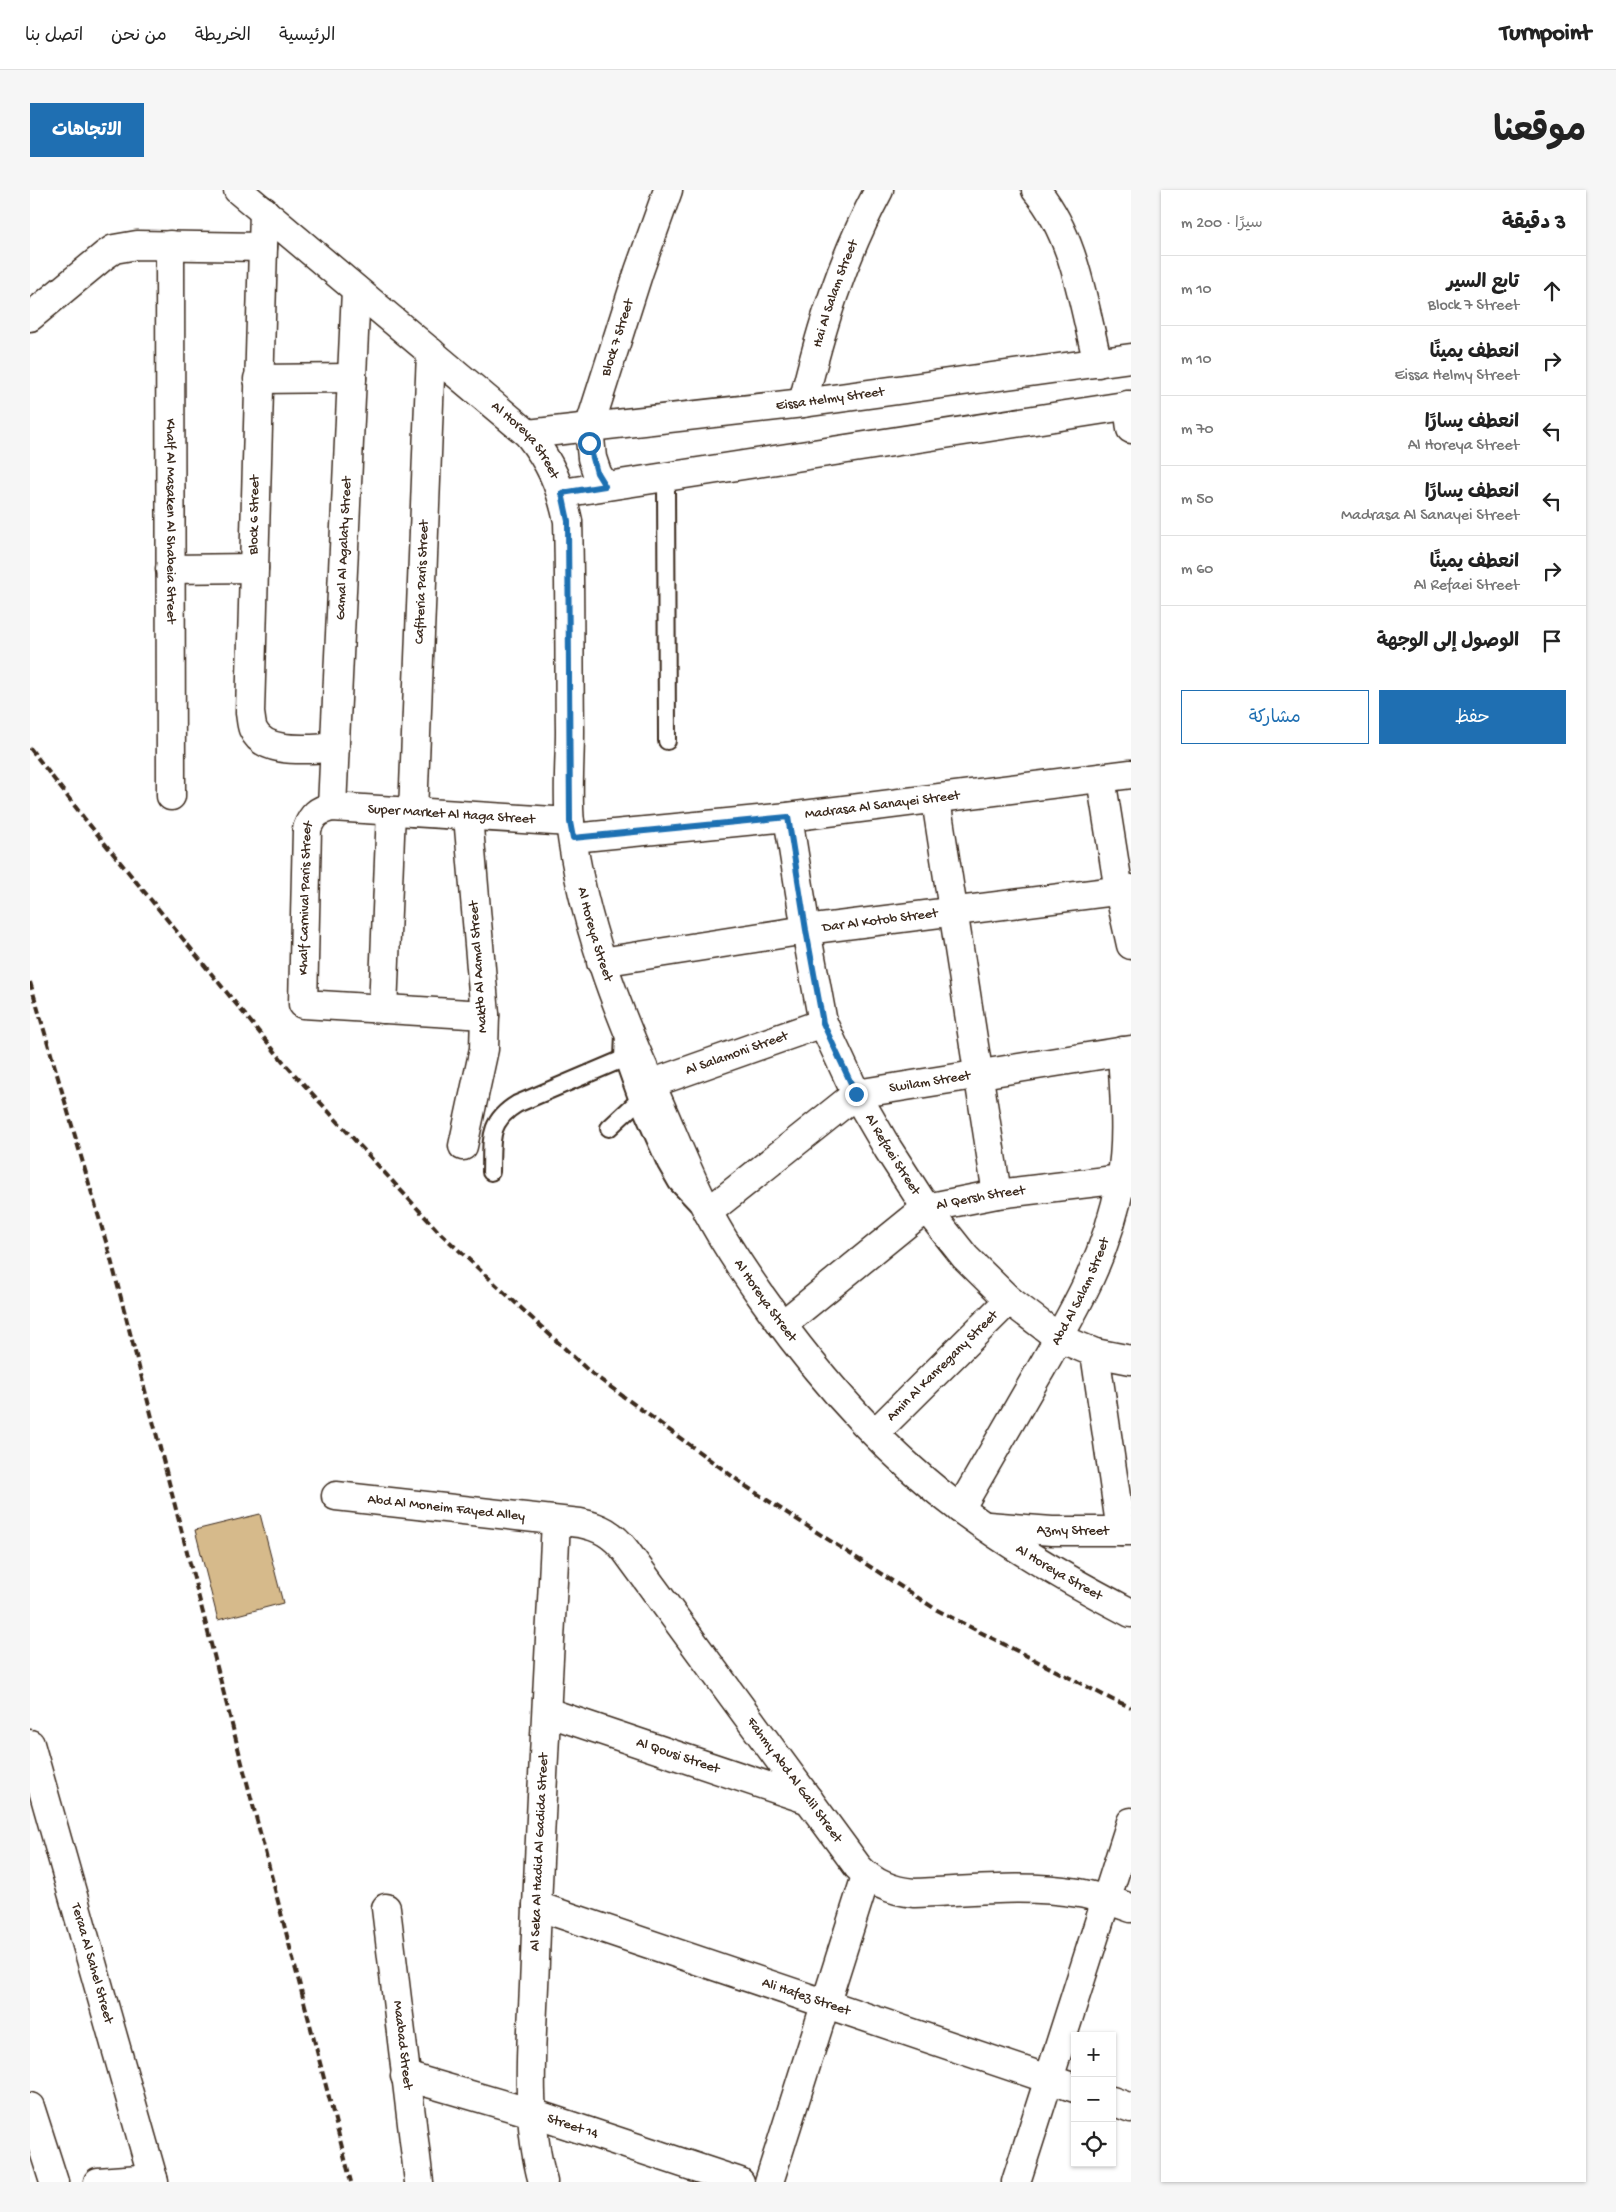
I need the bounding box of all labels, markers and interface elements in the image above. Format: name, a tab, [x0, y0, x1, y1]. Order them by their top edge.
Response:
text: Turnpoint	[1500, 20, 1591, 49]
text: اتصل بنا	[25, 26, 83, 47]
text: من نحن	[111, 26, 167, 47]
text: الخريطة	[195, 26, 251, 47]
text: الرئيسية	[279, 26, 335, 47]
button: الاتجاهات	[30, 103, 144, 157]
text: موقعنا	[1493, 113, 1586, 154]
text: 3 دقيقة	[1502, 212, 1566, 237]
text: سيرًا · 200 m	[1181, 215, 1263, 234]
street label: Hai Al Salam Street	[809, 236, 863, 349]
text: تابع السير	[1447, 272, 1519, 295]
icon: ahead	[1538, 277, 1566, 305]
text: 10 m	[1181, 281, 1212, 300]
street label: Block 7 Street	[597, 296, 638, 379]
text: Block 7 Street	[1428, 297, 1519, 316]
text: انعطف يمينًا	[1430, 342, 1519, 365]
icon: right	[1538, 347, 1566, 375]
text: 10 m	[1181, 351, 1212, 370]
text: Eissa Helmy Street	[1395, 367, 1519, 386]
street label: Eissa Helmy Street	[775, 383, 886, 415]
street label: Al Horeya Street	[488, 398, 563, 483]
text: انعطف يسارًا	[1425, 412, 1519, 435]
icon: left	[1538, 417, 1566, 445]
street label: Khalf Al Masaken Al Shabeia Street	[162, 418, 179, 625]
text: 70 m	[1181, 421, 1214, 440]
route start	[578, 432, 601, 455]
text: Al Horeya Street	[1408, 437, 1519, 456]
street label: Block 6 Street	[246, 474, 264, 556]
street label: Gamal Al Agalaty Street	[332, 475, 356, 620]
text: انعطف يسارًا	[1425, 482, 1519, 505]
icon: left	[1538, 487, 1566, 515]
text: 50 m	[1181, 491, 1214, 510]
text: Madrasa Al Sanayei Street	[1341, 507, 1519, 526]
street label: Cafiteria Paris Street	[411, 519, 433, 645]
text: انعطف يمينًا	[1430, 552, 1519, 575]
icon: right	[1538, 557, 1566, 585]
text: 60 m	[1181, 561, 1213, 580]
text: Al Refaei Street	[1414, 577, 1519, 596]
icon: arrive	[1538, 627, 1566, 655]
text: الوصول إلى الوجهة	[1376, 631, 1519, 654]
button: مشاركة	[1181, 690, 1369, 744]
button: حفظ	[1379, 690, 1566, 744]
street label: Madrasa Al Sanayei Street	[804, 787, 962, 823]
street label: Super Market Al Haga Street	[367, 801, 536, 828]
street label: Khalf Carnival Paris Street	[295, 818, 318, 975]
street label: Al Horeya Street	[573, 885, 617, 985]
street label: Maktb Al Aamal Street	[466, 899, 492, 1034]
street label: Dar Al Kotob Street	[820, 905, 940, 936]
street label: Al Salamoni Street	[683, 1027, 791, 1079]
street label: Swilam Street	[888, 1067, 973, 1097]
route end	[845, 1083, 868, 1106]
street label: Al Refaei Street	[861, 1111, 925, 1199]
street label: Al Qersh Street	[935, 1182, 1027, 1214]
street label: Abd Al Salam Street	[1048, 1234, 1114, 1348]
street label: Al Horeya Street	[730, 1256, 801, 1346]
street label: Amin Al Kanregany Street	[883, 1306, 1003, 1425]
street label: Abd Al Moneim Fayed Alley	[367, 1491, 526, 1525]
street label: Azmy Street	[1036, 1521, 1110, 1540]
street label: Al Horeya Street	[1012, 1541, 1106, 1605]
street label: Fahmy Abd Al Galil Street	[742, 1713, 847, 1847]
street label: Al Qousi Street	[634, 1734, 723, 1778]
street label: Al Seka Al Hadid Al Gadida Street	[527, 1751, 553, 1952]
street label: Teraa Al Sahel Street	[67, 1900, 118, 2027]
street label: Ali Hafez Street	[760, 1974, 854, 2020]
street label: Maabad Street	[389, 2000, 416, 2092]
map controls	[1071, 2032, 1116, 2167]
button: +	[1071, 2032, 1116, 2077]
button: −	[1071, 2077, 1116, 2122]
street label: Street 14	[545, 2110, 601, 2143]
button: locate	[1071, 2122, 1116, 2167]

